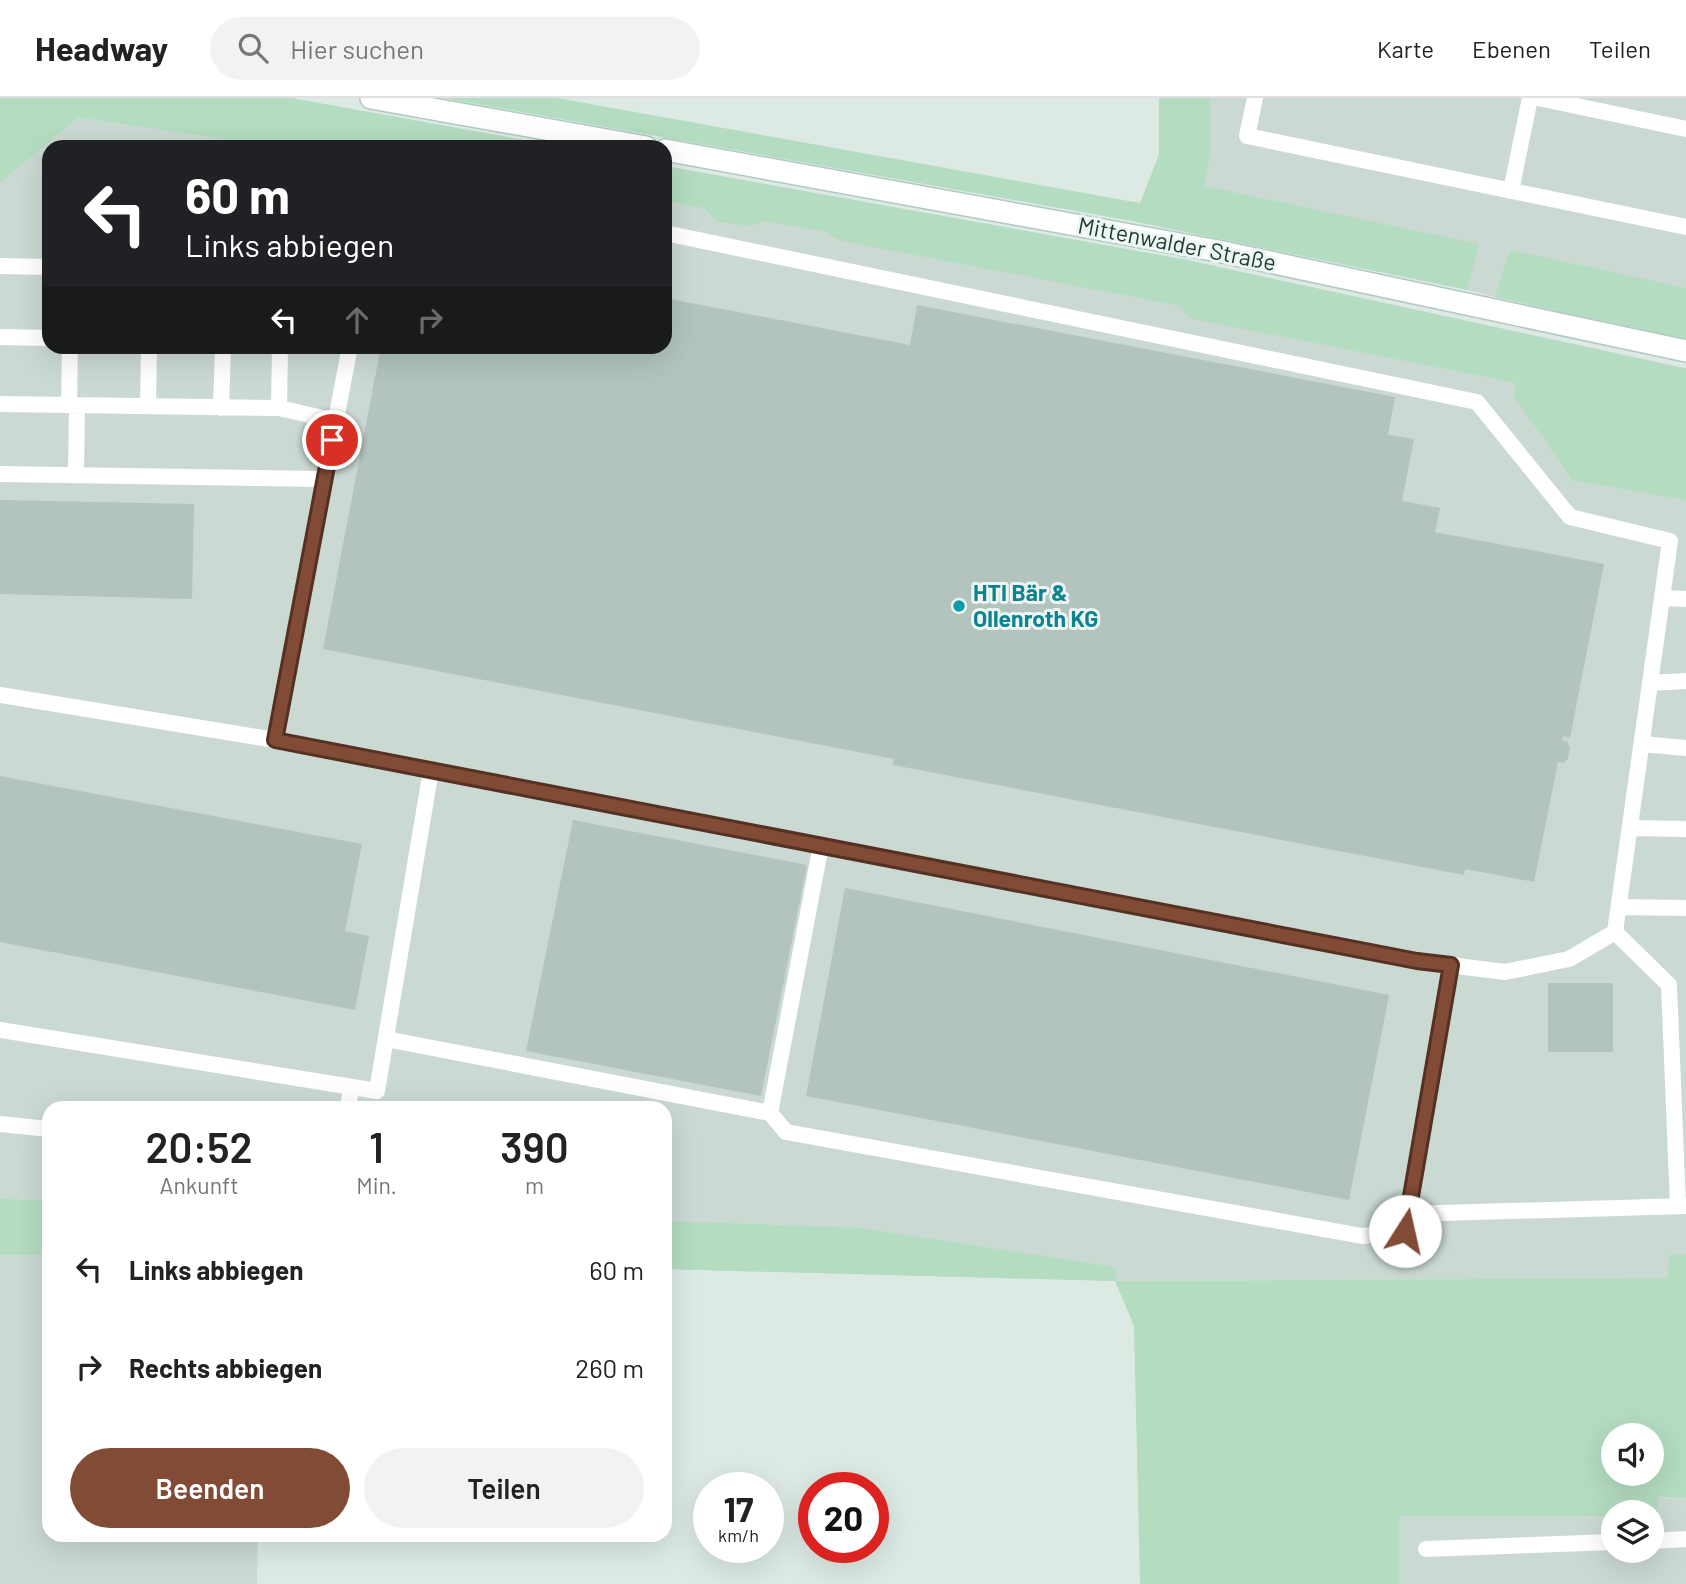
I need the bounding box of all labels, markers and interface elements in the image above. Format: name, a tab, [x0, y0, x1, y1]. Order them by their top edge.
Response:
search box	[210, 17, 700, 80]
text: Headway	[35, 28, 168, 68]
icon: search	[234, 29, 272, 67]
text: Hier suchen	[290, 33, 424, 64]
text: Karte	[1377, 34, 1434, 63]
text: Ebenen	[1472, 34, 1551, 63]
text: Teilen	[1589, 34, 1651, 63]
text: 60 m	[185, 165, 290, 224]
icon: left	[70, 168, 161, 259]
street label: Mittenwalder Straße	[1076, 210, 1279, 276]
text: Links abbiegen	[185, 225, 394, 263]
icon: left	[265, 301, 303, 339]
icon: ahead	[338, 301, 376, 339]
icon: right	[411, 301, 449, 339]
pin	[302, 410, 362, 470]
icon: arrive	[313, 421, 351, 459]
place label: HTI Bär & Ollenroth KG	[973, 578, 1098, 632]
marker: HTI Bär & Ollenroth KG	[951, 598, 967, 614]
text: 20:52	[145, 1121, 253, 1171]
text: 1	[369, 1121, 384, 1171]
text: 390	[500, 1121, 569, 1171]
text: Ankunft	[160, 1171, 239, 1199]
text: Min.	[356, 1171, 397, 1199]
text: m	[525, 1171, 544, 1199]
position arrow	[1368, 1194, 1442, 1268]
icon: left	[70, 1250, 108, 1288]
text: Links abbiegen	[129, 1254, 303, 1285]
text: 60 m	[589, 1254, 644, 1285]
icon: right	[70, 1348, 108, 1386]
text: Rechts abbiegen	[129, 1352, 322, 1383]
text: 260 m	[575, 1352, 644, 1383]
map controls	[1601, 1423, 1664, 1563]
button: sound	[1601, 1423, 1664, 1486]
button: Beenden	[70, 1448, 350, 1528]
button: Teilen	[364, 1448, 644, 1528]
speed limit sign: 20	[798, 1472, 889, 1563]
text: 17	[724, 1487, 753, 1529]
button: layers	[1601, 1500, 1664, 1563]
text: km/h	[718, 1524, 759, 1546]

